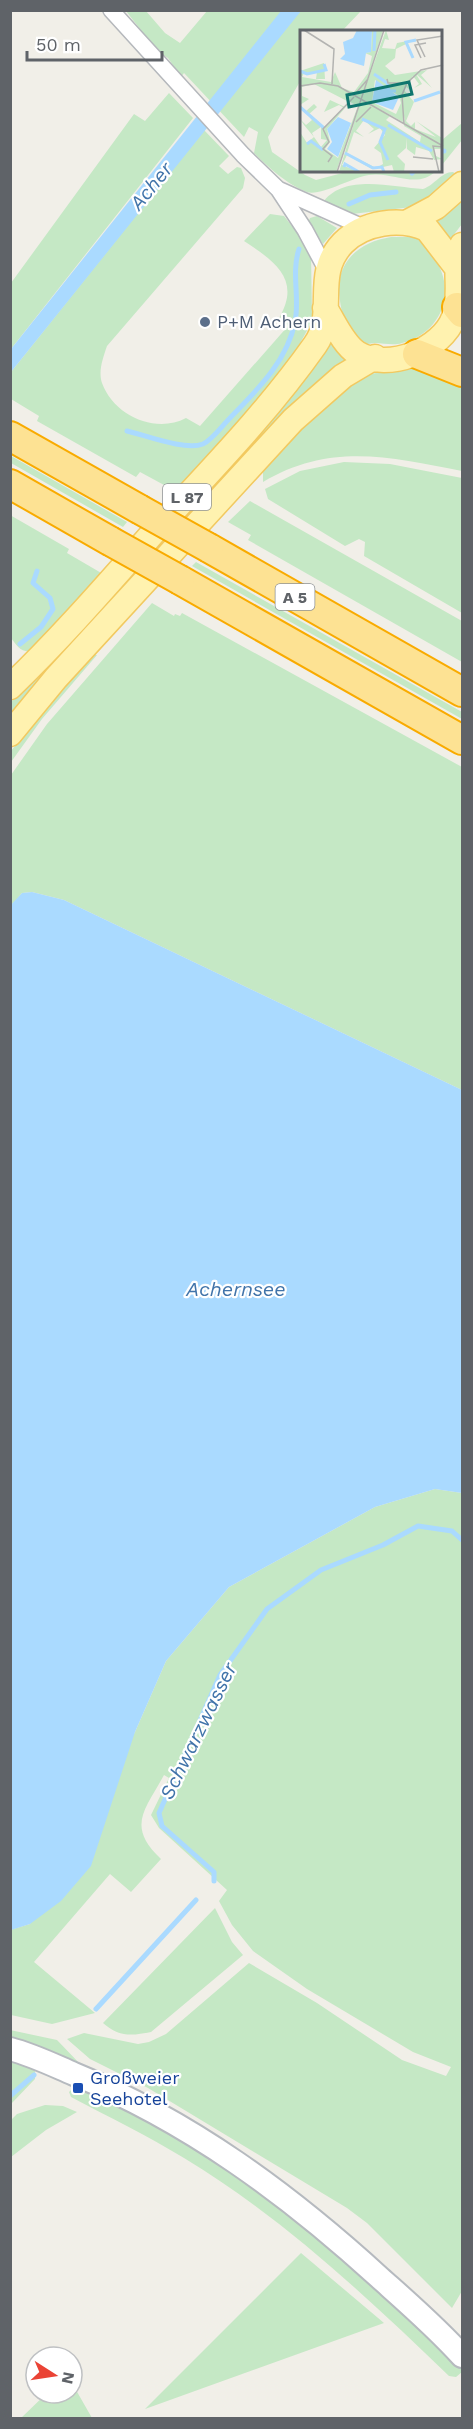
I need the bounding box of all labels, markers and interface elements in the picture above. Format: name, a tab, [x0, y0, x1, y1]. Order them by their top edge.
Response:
scale bar	[27, 24, 162, 62]
inset map	[300, 30, 443, 172]
text: 50 m	[36, 34, 81, 55]
water label: Acher	[124, 156, 178, 216]
place label: P+M Achern	[217, 311, 321, 332]
marker: P+M Achern	[198, 315, 212, 329]
road number: L 87	[163, 484, 211, 510]
road number: A 5	[276, 584, 314, 610]
water label: Achernsee	[185, 1277, 286, 1301]
water label: Schwarzwasser	[154, 1657, 242, 1803]
place label: Großweier Seehotel	[90, 2067, 179, 2109]
marker: Großweier Seehotel	[71, 2081, 85, 2095]
north arrow	[24, 2345, 84, 2405]
text: N	[58, 2370, 79, 2386]

